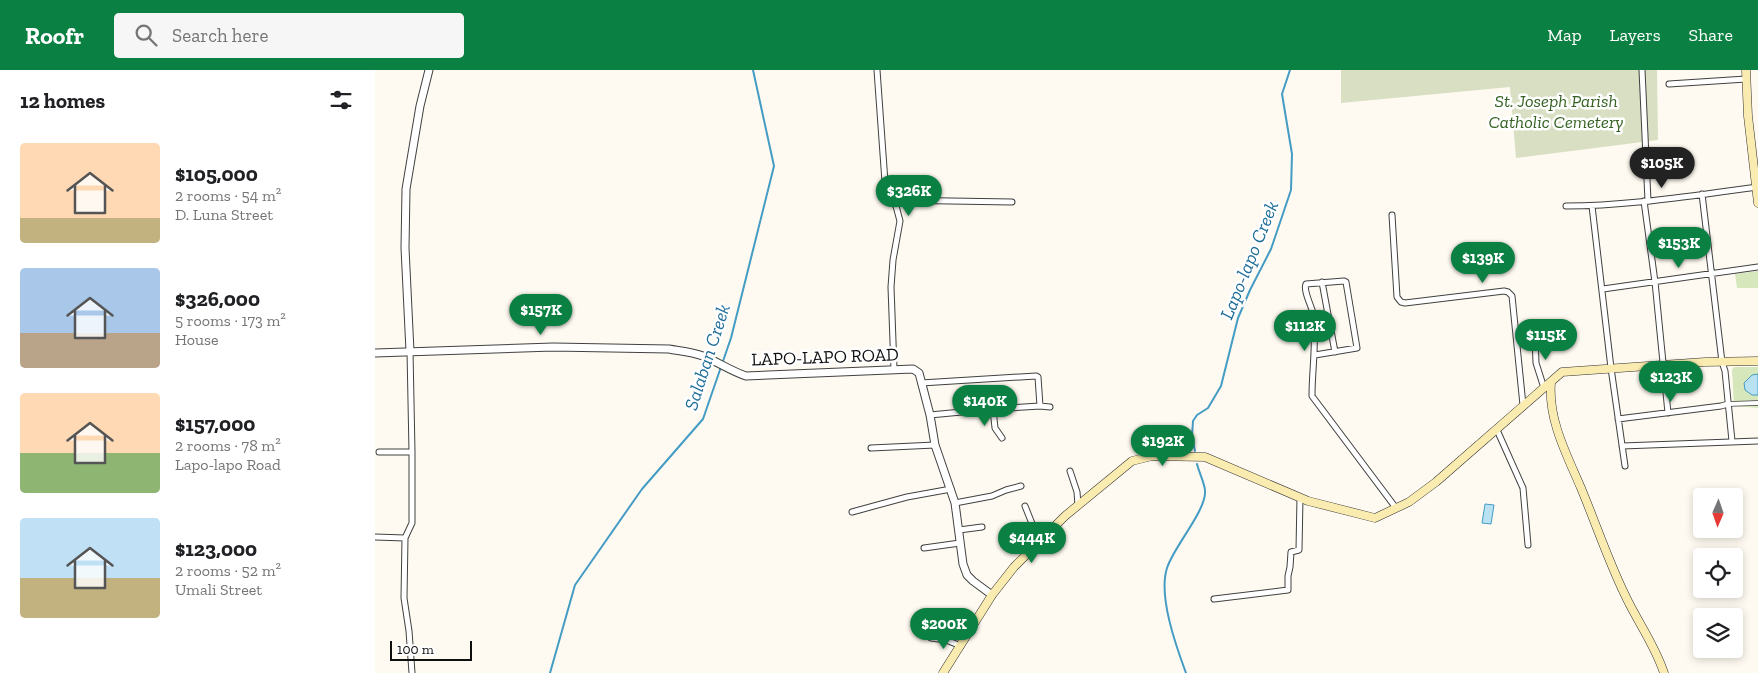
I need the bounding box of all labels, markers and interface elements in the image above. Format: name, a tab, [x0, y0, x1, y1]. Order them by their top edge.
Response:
search box	[114, 13, 464, 58]
text: Roofr	[25, 21, 84, 50]
icon: search	[132, 21, 160, 49]
text: Search here	[172, 24, 268, 47]
text: Map	[1547, 24, 1582, 46]
text: Layers	[1610, 24, 1661, 46]
text: Share	[1689, 24, 1733, 46]
icon: filters	[327, 86, 355, 114]
text: 12 homes	[20, 88, 105, 113]
park label: St. Joseph Parish Catholic Cemetery	[1489, 90, 1623, 133]
pin: $105K	[1627, 146, 1697, 189]
text: $105K	[1641, 153, 1683, 172]
text: $105,000	[175, 161, 258, 186]
icon: home	[60, 163, 120, 223]
pin: $326K	[874, 174, 944, 217]
text: $326K	[887, 181, 931, 200]
text: 2 rooms · 54 m²	[175, 186, 281, 205]
water label: Lapo-lapo Creek	[1215, 197, 1283, 323]
text: D. Luna Street	[175, 205, 273, 224]
pin: $153K	[1644, 226, 1714, 269]
text: $153K	[1658, 233, 1700, 252]
pin: $139K	[1448, 242, 1518, 284]
text: $139K	[1462, 248, 1504, 267]
text: $326,000	[175, 286, 260, 311]
icon: home	[60, 288, 120, 348]
pin: $157K	[506, 294, 576, 336]
text: $157K	[520, 300, 562, 319]
water label: Salaban Creek	[679, 301, 735, 413]
pin: $112K	[1270, 310, 1340, 352]
text: 5 rooms · 173 m²	[175, 311, 286, 330]
text: $112K	[1285, 316, 1325, 335]
pin: $115K	[1511, 318, 1581, 361]
text: $115K	[1526, 325, 1566, 344]
text: House	[175, 330, 218, 349]
street label: LAPO-LAPO ROAD	[751, 343, 899, 371]
pin: $123K	[1636, 360, 1706, 403]
text: $123K	[1650, 367, 1692, 386]
pin: $140K	[950, 384, 1020, 427]
text: $140K	[963, 391, 1007, 410]
text: $157,000	[175, 411, 255, 436]
icon: home	[60, 413, 120, 473]
pin: $192K	[1128, 424, 1198, 467]
text: $192K	[1142, 431, 1184, 450]
text: 2 rooms · 78 m²	[175, 436, 281, 455]
text: Lapo-lapo Road	[175, 455, 281, 474]
north arrow	[1693, 488, 1743, 538]
map controls	[1693, 488, 1743, 658]
pin: $444K	[997, 522, 1067, 564]
text: $444K	[1009, 528, 1055, 547]
text: $123,000	[175, 536, 257, 561]
icon: home	[60, 538, 120, 598]
button: locate	[1693, 548, 1743, 598]
text: 2 rooms · 52 m²	[175, 561, 281, 580]
text: Umali Street	[175, 580, 262, 599]
pin: $200K	[909, 608, 979, 650]
button: layers	[1693, 608, 1743, 658]
text: $200K	[921, 614, 967, 633]
scale bar	[390, 638, 473, 661]
text: 100 m	[397, 641, 434, 658]

